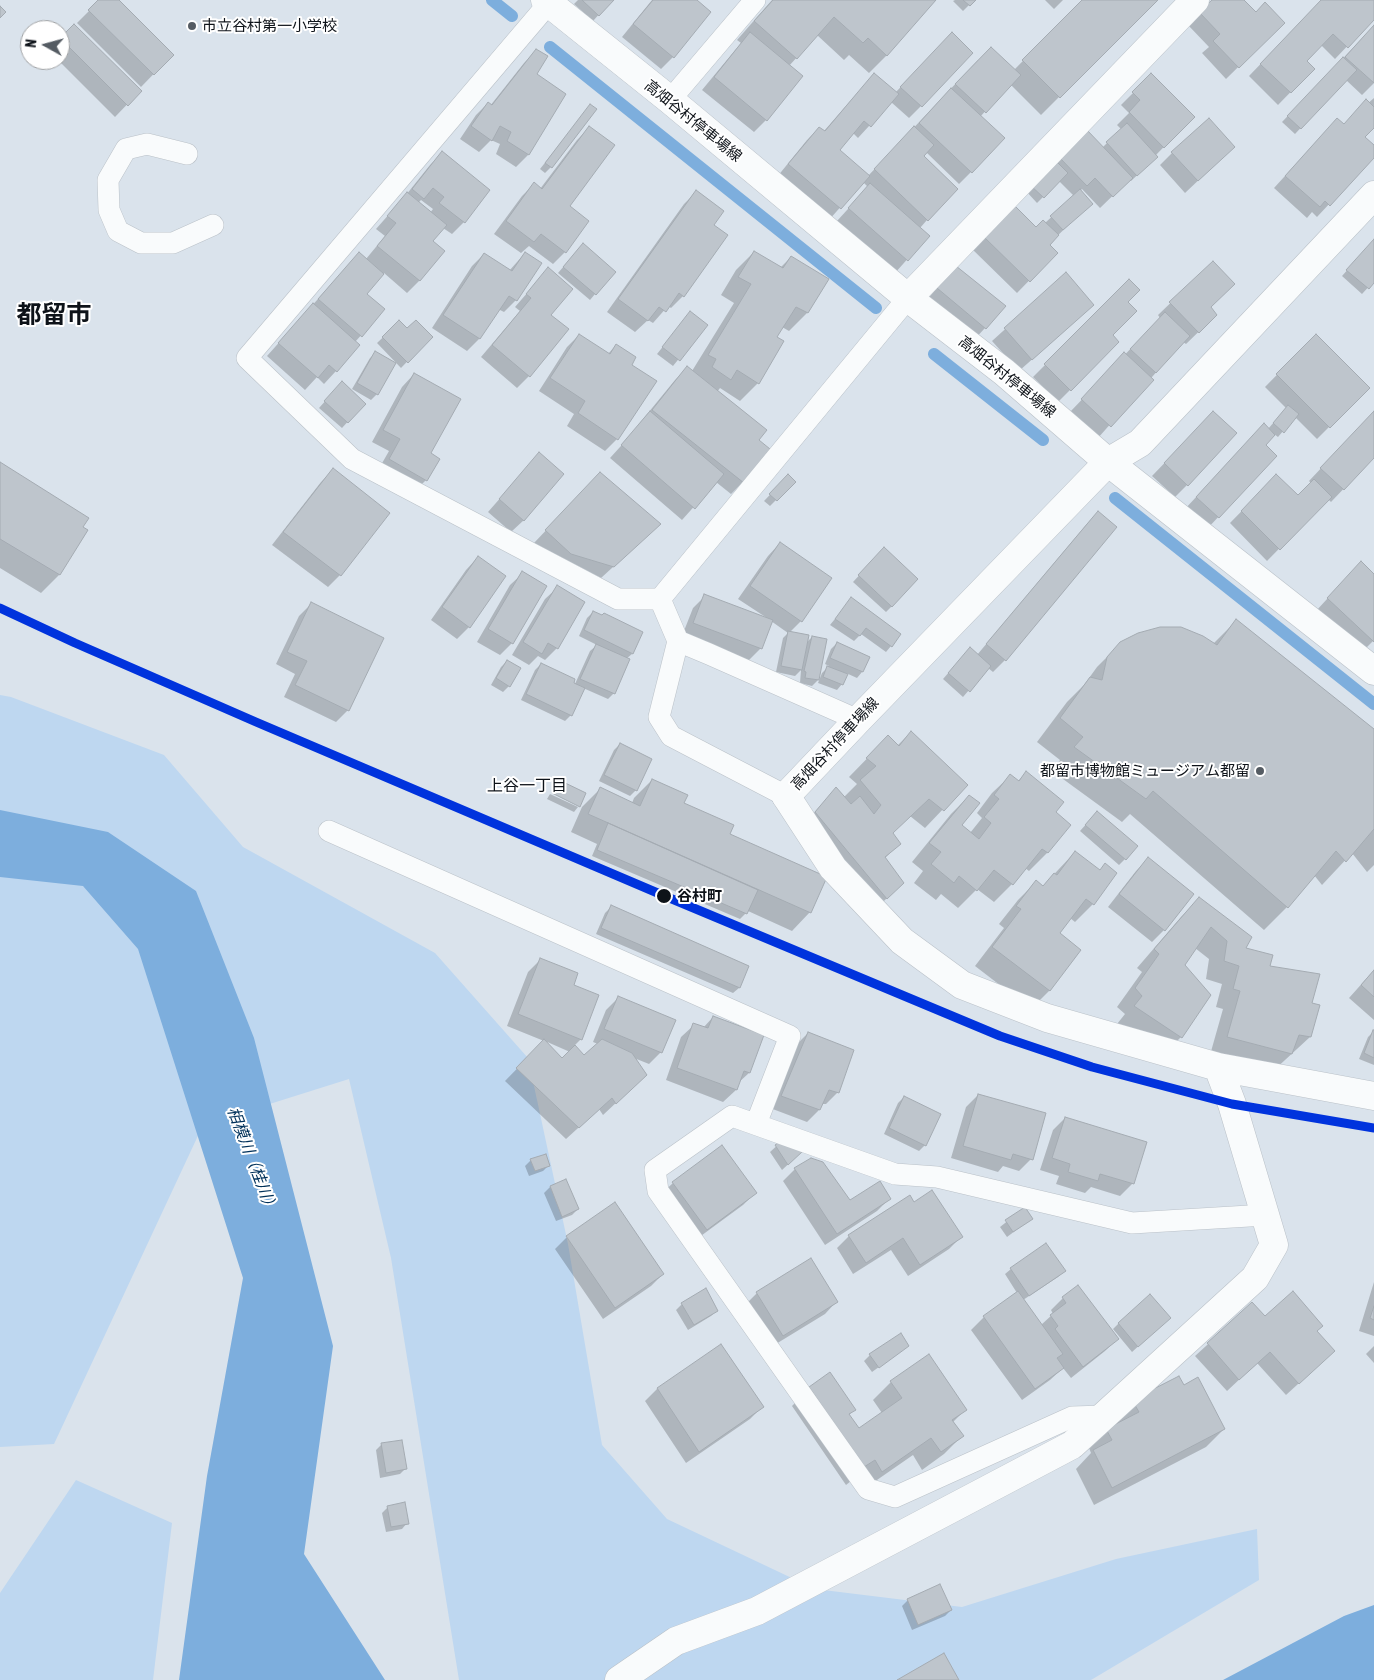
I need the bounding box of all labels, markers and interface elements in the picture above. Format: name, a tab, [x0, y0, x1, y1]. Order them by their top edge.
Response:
place label: 市立谷村第一小学校	[202, 17, 337, 35]
north arrow	[20, 20, 70, 70]
marker: 市立谷村第一小学校	[186, 20, 198, 32]
text: N	[23, 38, 40, 48]
street label: 高畑谷村停車場線	[641, 76, 745, 166]
district label: 都留市	[17, 300, 91, 330]
street label: 高畑谷村停車場線	[955, 332, 1059, 422]
street label: 高畑谷村停車場線	[787, 694, 883, 794]
place label: 都留市博物館ミュージアム都留	[1040, 762, 1250, 780]
marker: 都留市博物館ミュージアム都留	[1254, 765, 1266, 777]
district label: 上谷一丁目	[487, 776, 567, 796]
marker: 谷村町	[655, 887, 673, 905]
place label: 谷村町	[677, 887, 722, 905]
water label: 相模川（桂川）	[223, 1104, 281, 1216]

